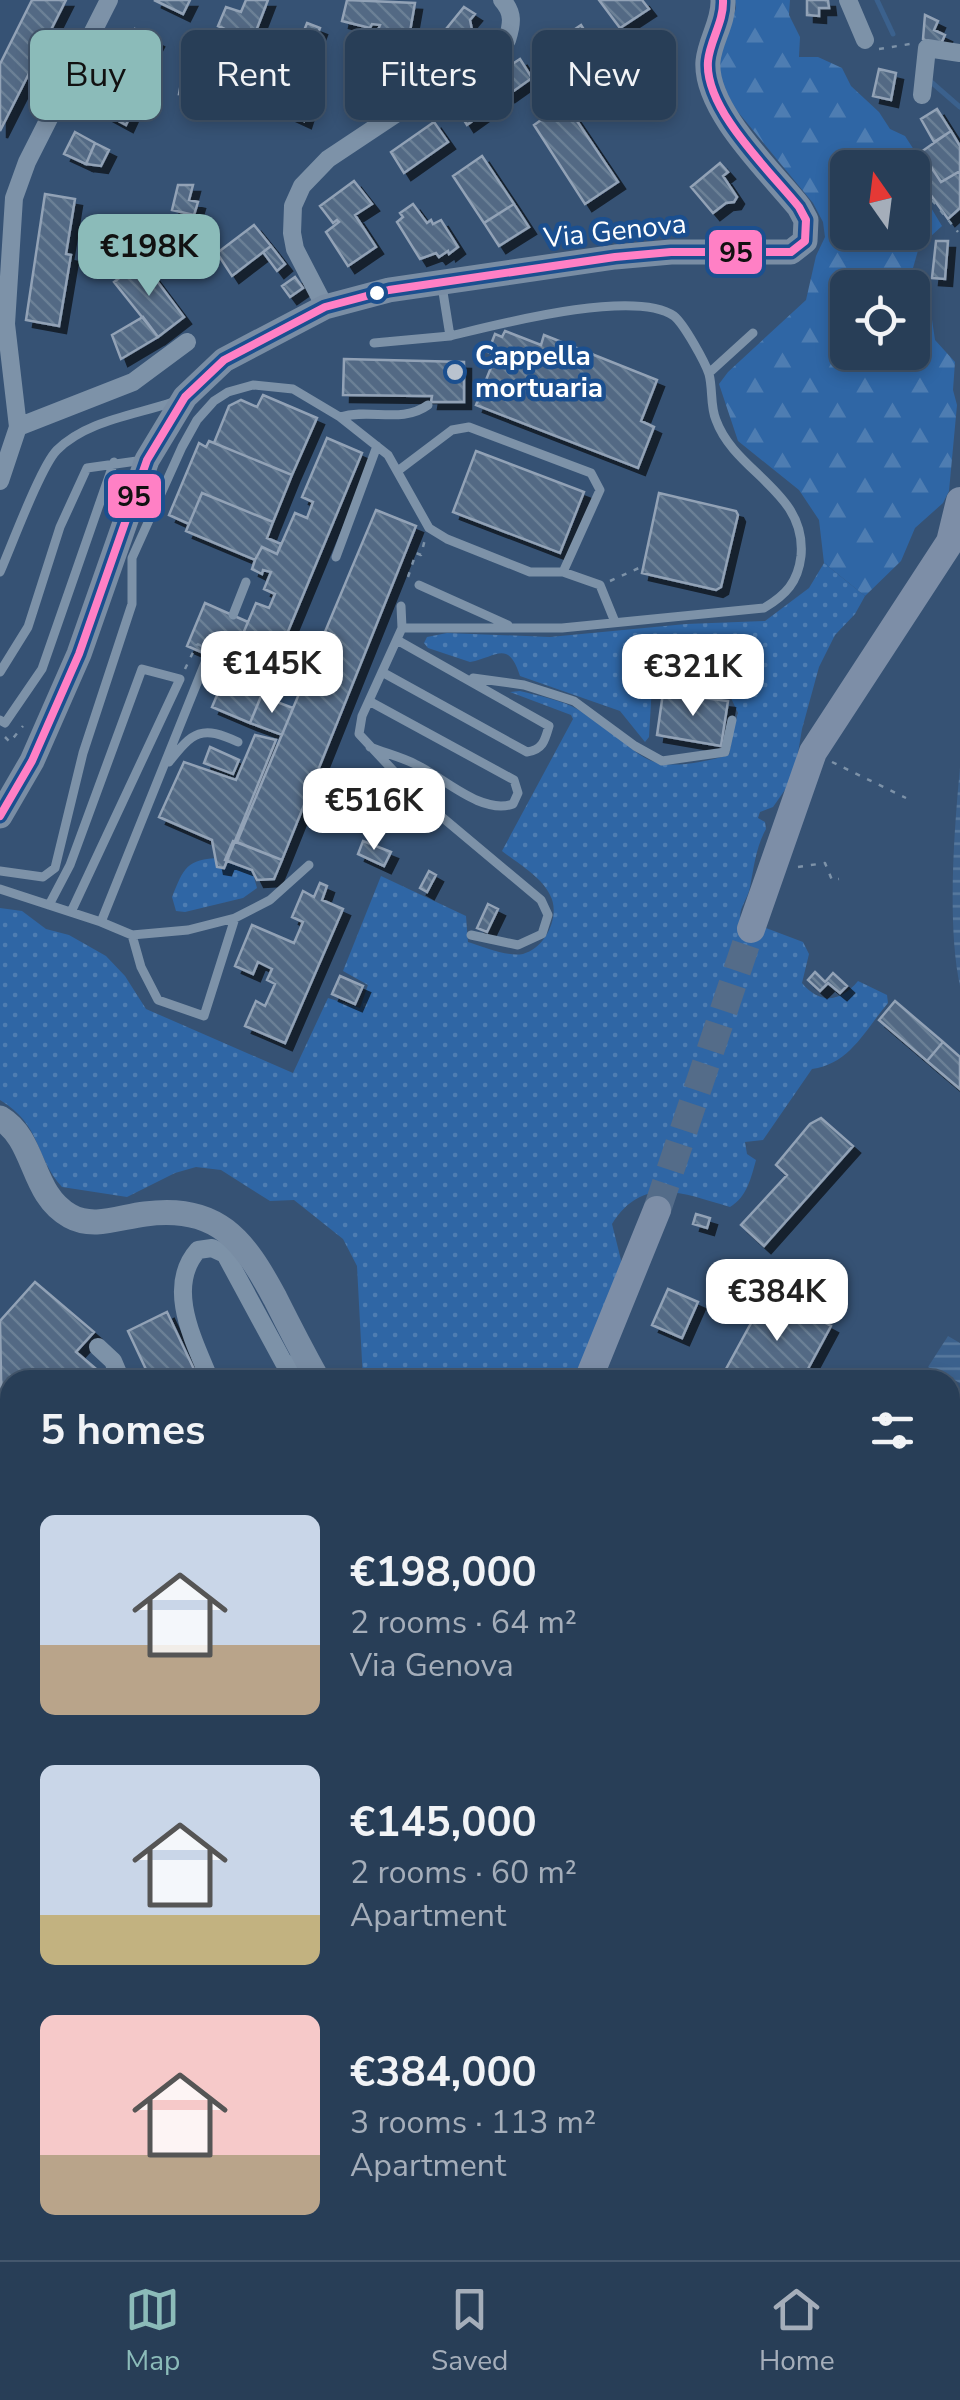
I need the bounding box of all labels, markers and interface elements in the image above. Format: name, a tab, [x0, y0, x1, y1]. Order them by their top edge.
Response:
chip: Buy	[30, 30, 161, 120]
chip: Rent	[181, 30, 325, 120]
chip: Filters	[345, 30, 512, 120]
chip: New	[532, 30, 676, 120]
north arrow	[830, 150, 930, 250]
map controls	[830, 150, 930, 370]
street label: Via Genova	[541, 205, 688, 257]
pin: €198K	[79, 214, 219, 299]
text: €198K	[100, 225, 198, 268]
line badge: 95	[707, 228, 764, 276]
text: 95	[719, 234, 753, 272]
button: locate	[830, 270, 930, 370]
unlabelled marker	[367, 283, 387, 303]
place label: Cappella mortuaria	[475, 337, 603, 407]
marker: Cappella mortuaria	[444, 361, 466, 383]
line badge: 95	[106, 472, 163, 520]
text: 95	[117, 478, 151, 516]
pin: €145K	[202, 631, 342, 716]
pin: €321K	[623, 634, 763, 719]
text: €145K	[223, 642, 321, 685]
text: €321K	[644, 645, 742, 688]
pin: €516K	[304, 768, 444, 853]
text: €516K	[325, 779, 423, 822]
pin: €384K	[707, 1259, 847, 1344]
text: €384K	[728, 1270, 826, 1313]
text: 5 homes	[40, 1402, 205, 1459]
icon: filters	[865, 1403, 920, 1458]
text: €198,000	[350, 1544, 537, 1601]
icon: home	[120, 1555, 240, 1675]
text: 2 rooms · 64 m²	[350, 1601, 577, 1644]
text: Via Genova	[350, 1644, 514, 1687]
text: €145,000	[350, 1794, 537, 1851]
icon: home	[120, 1805, 240, 1925]
text: 2 rooms · 60 m²	[350, 1851, 577, 1894]
text: Apartment	[350, 1894, 506, 1937]
text: €384,000	[350, 2044, 537, 2101]
icon: home	[120, 2055, 240, 2175]
text: 3 rooms · 113 m²	[350, 2101, 596, 2144]
text: Apartment	[350, 2144, 506, 2187]
tab: Map	[125, 2282, 180, 2380]
tab: Saved	[431, 2282, 508, 2380]
tab: Home	[759, 2282, 835, 2380]

